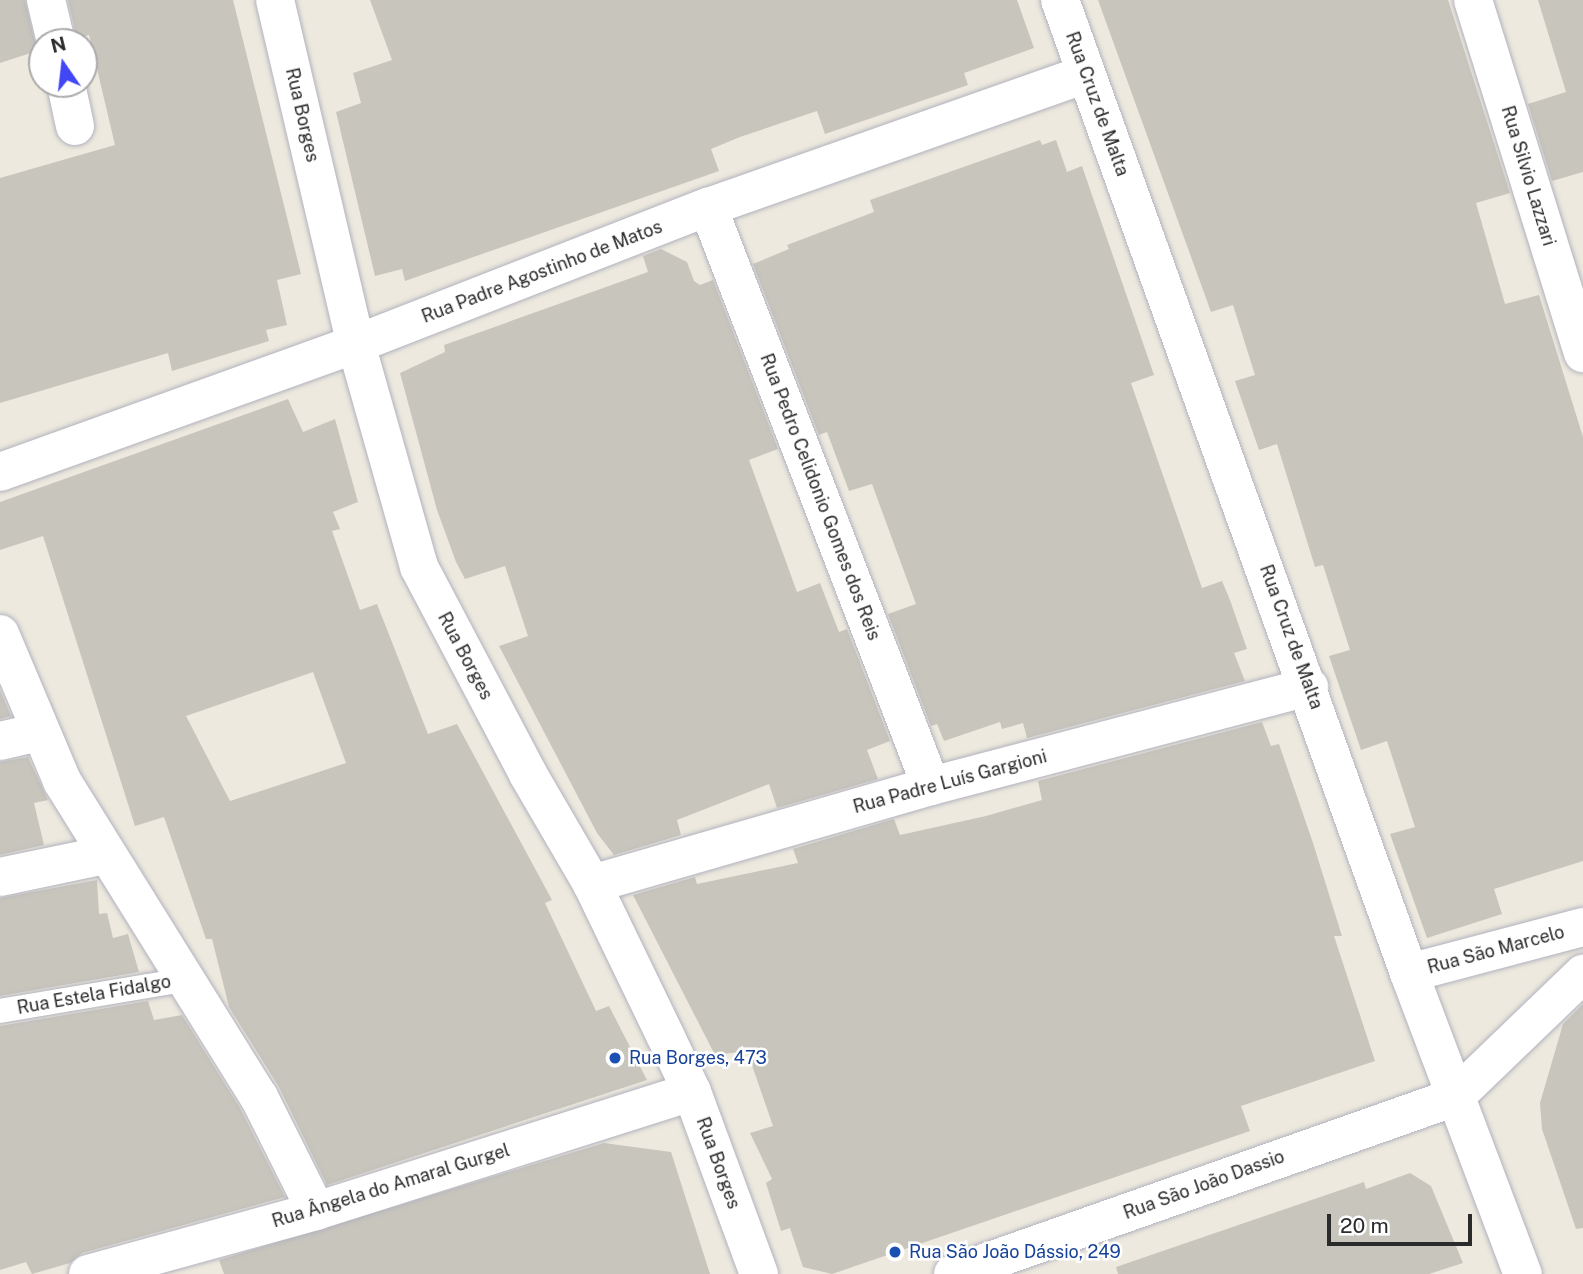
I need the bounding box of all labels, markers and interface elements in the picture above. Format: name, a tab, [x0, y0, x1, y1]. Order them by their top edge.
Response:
north arrow	[28, 28, 98, 98]
street label: Rua Cruz de Malta	[1061, 29, 1133, 179]
text: N	[49, 32, 68, 57]
street label: Rua Borges	[281, 66, 323, 164]
street label: Rua Silvio Lazzari	[1496, 103, 1560, 249]
street label: Rua Padre Agostinho de Matos	[418, 216, 666, 328]
street label: Rua Pedro Celidonio Gomes dos Reis	[755, 350, 885, 644]
street label: Rua Cruz de Malta	[1255, 562, 1327, 712]
street label: Rua Borges	[433, 609, 497, 703]
street label: Rua Padre Luís Gargioni	[851, 746, 1049, 818]
street label: Rua São Marcelo	[1425, 921, 1567, 979]
street label: Rua Estela Fidalgo	[15, 971, 173, 1019]
place label: Rua Borges, 473	[629, 1047, 767, 1069]
marker: Rua Borges, 473	[607, 1050, 623, 1066]
street label: Rua Borges	[691, 1114, 745, 1212]
street label: Rua Ângela do Amaral Gurgel	[269, 1139, 513, 1233]
street label: Rua São João Dassio	[1120, 1146, 1288, 1224]
scale bar	[1331, 1200, 1476, 1244]
text: 20 m	[1340, 1213, 1389, 1238]
place label: Rua São João Dássio, 249	[909, 1241, 1121, 1263]
marker: Rua São João Dássio, 249	[887, 1244, 903, 1260]

